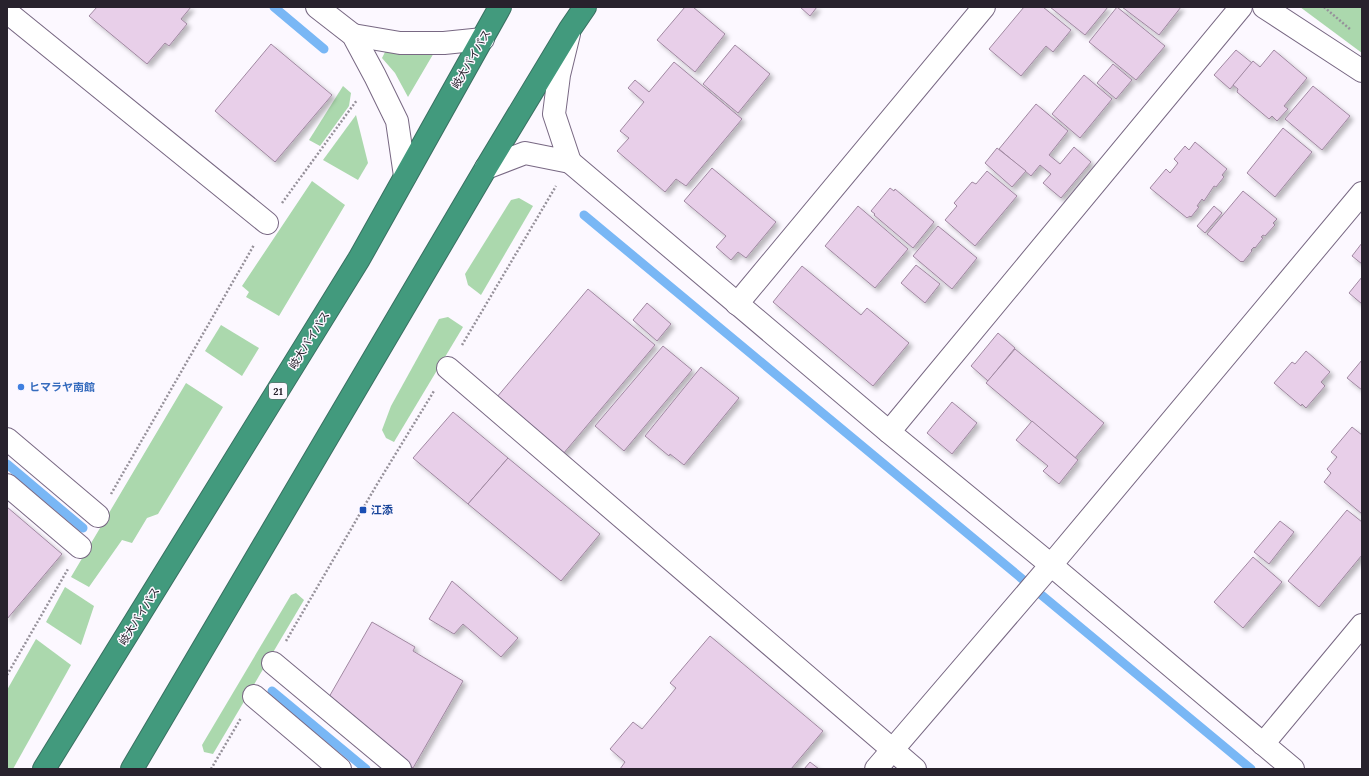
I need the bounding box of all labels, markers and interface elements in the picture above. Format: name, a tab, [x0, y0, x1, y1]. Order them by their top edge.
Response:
street label: 岐大バイパス	[448, 27, 494, 91]
street label: 岐大バイパス	[286, 308, 332, 372]
place label: ヒマラヤ南館	[29, 380, 95, 394]
marker: ヒマラヤ南館	[16, 382, 26, 392]
road number: 21	[269, 383, 287, 399]
place label: 江添	[371, 503, 393, 517]
marker: 江添	[358, 505, 368, 515]
street label: 岐大バイパス	[116, 584, 162, 648]

